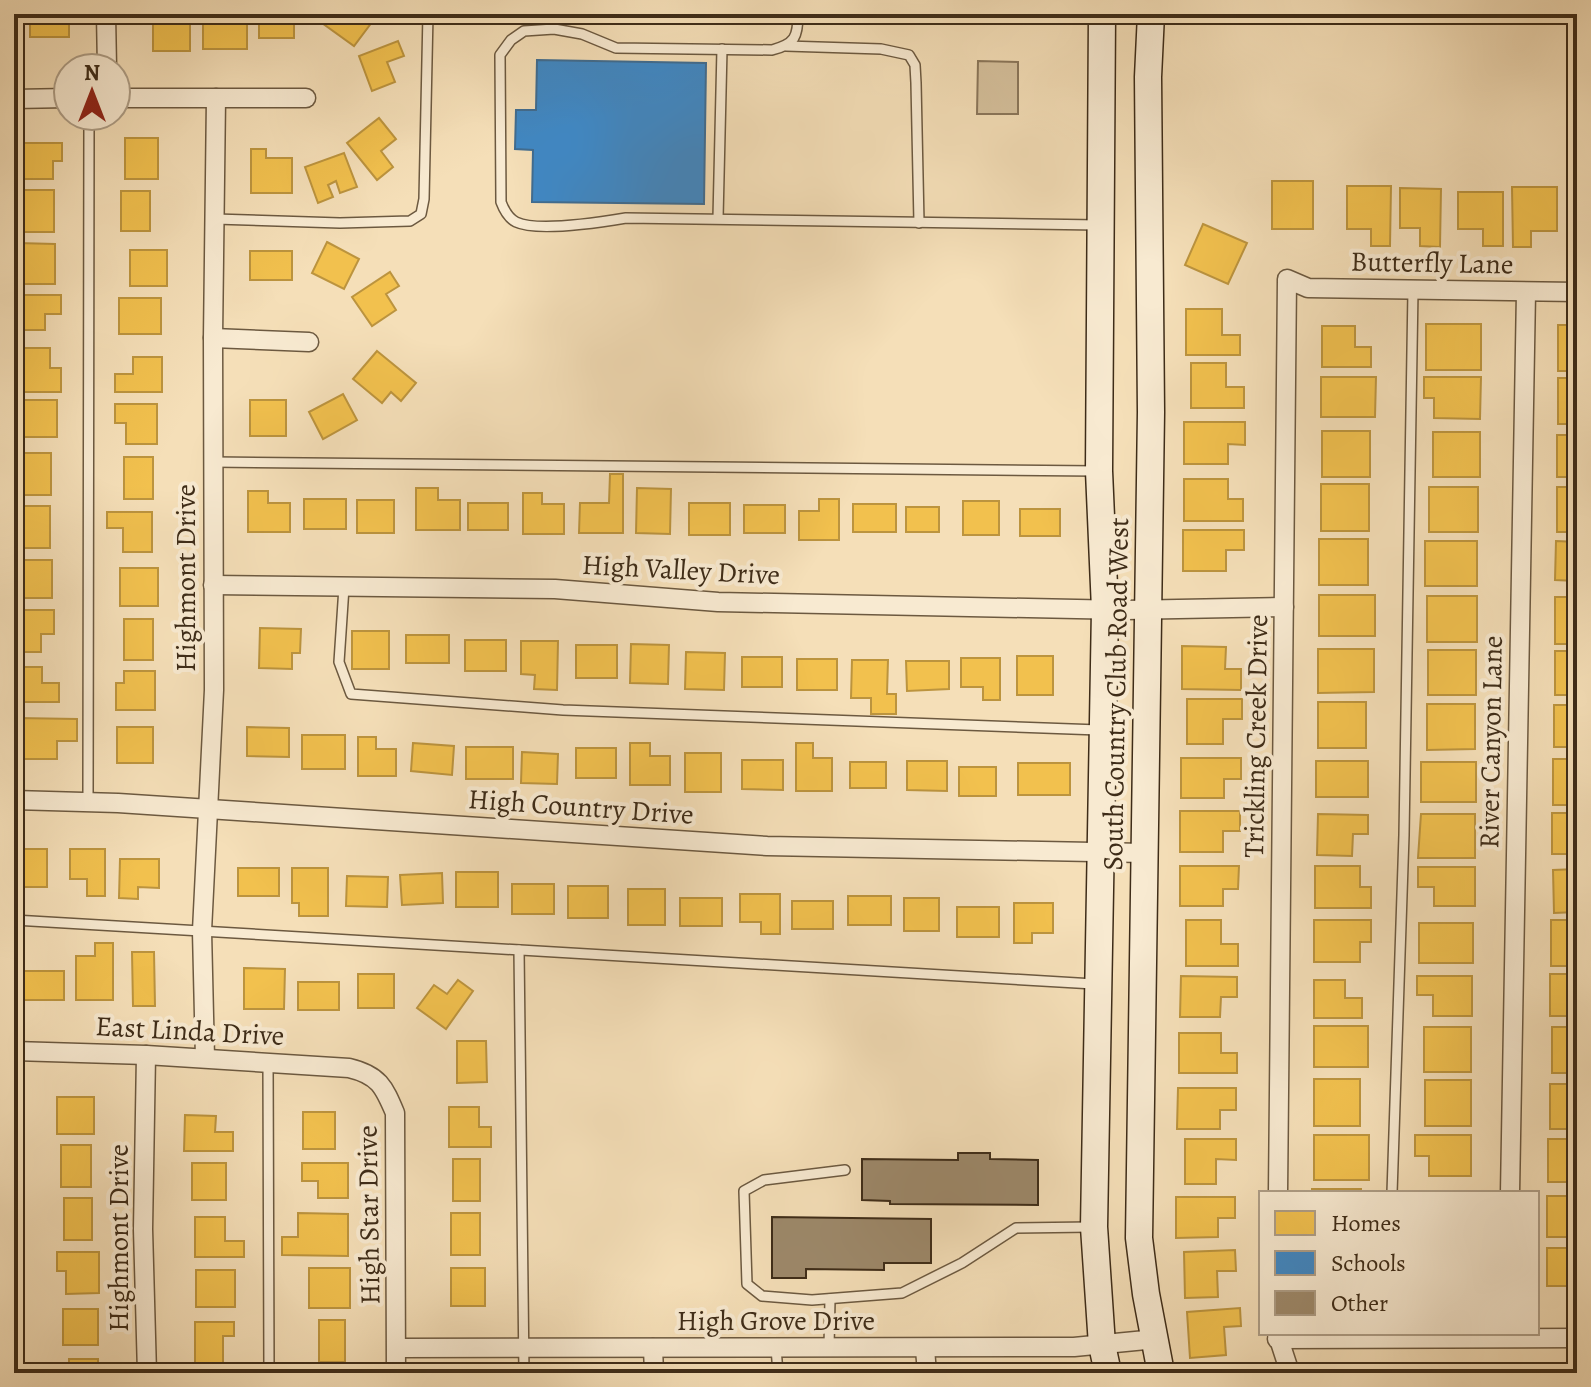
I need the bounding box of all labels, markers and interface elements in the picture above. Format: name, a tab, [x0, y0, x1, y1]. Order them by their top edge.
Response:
north arrow	[52, 52, 132, 132]
text: N	[84, 58, 100, 88]
street label: Butterfly Lane	[1350, 243, 1514, 283]
street label: Highmont Drive	[167, 484, 205, 672]
street label: South Country Club Road West	[1094, 517, 1138, 871]
street label: High Valley Drive	[581, 546, 781, 594]
street label: Trickling Creek Drive	[1235, 614, 1277, 858]
street label: River Canyon Lane	[1470, 635, 1512, 849]
street label: High Country Drive	[467, 780, 695, 834]
street label: East Linda Drive	[95, 1007, 285, 1055]
street label: High Star Drive	[348, 1125, 390, 1305]
street label: Highmont Drive	[100, 1144, 138, 1332]
legend	[1259, 1191, 1539, 1335]
text: Homes	[1331, 1207, 1401, 1239]
text: Schools	[1331, 1247, 1406, 1279]
text: Other	[1331, 1287, 1388, 1319]
street label: High Grove Drive	[677, 1302, 875, 1340]

